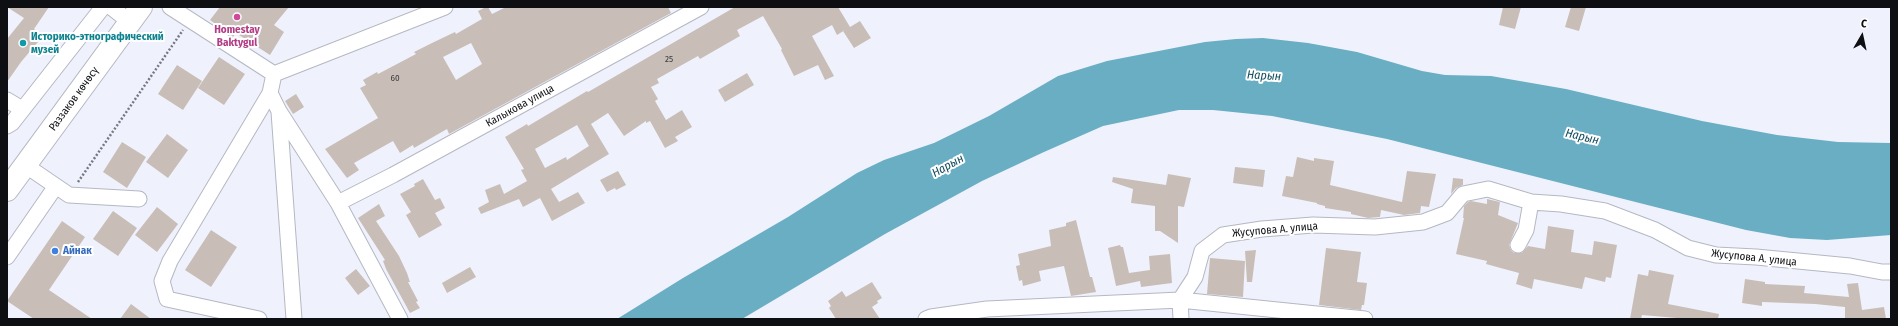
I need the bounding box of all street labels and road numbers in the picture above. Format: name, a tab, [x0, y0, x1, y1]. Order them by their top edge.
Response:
street label: Раззаков көчөсү	[46, 64, 102, 134]
street label: Калыкова улица	[484, 82, 556, 130]
street label: Жусупова А. улица	[1232, 220, 1318, 240]
street label: Жусупова А. улица	[1711, 247, 1797, 269]

